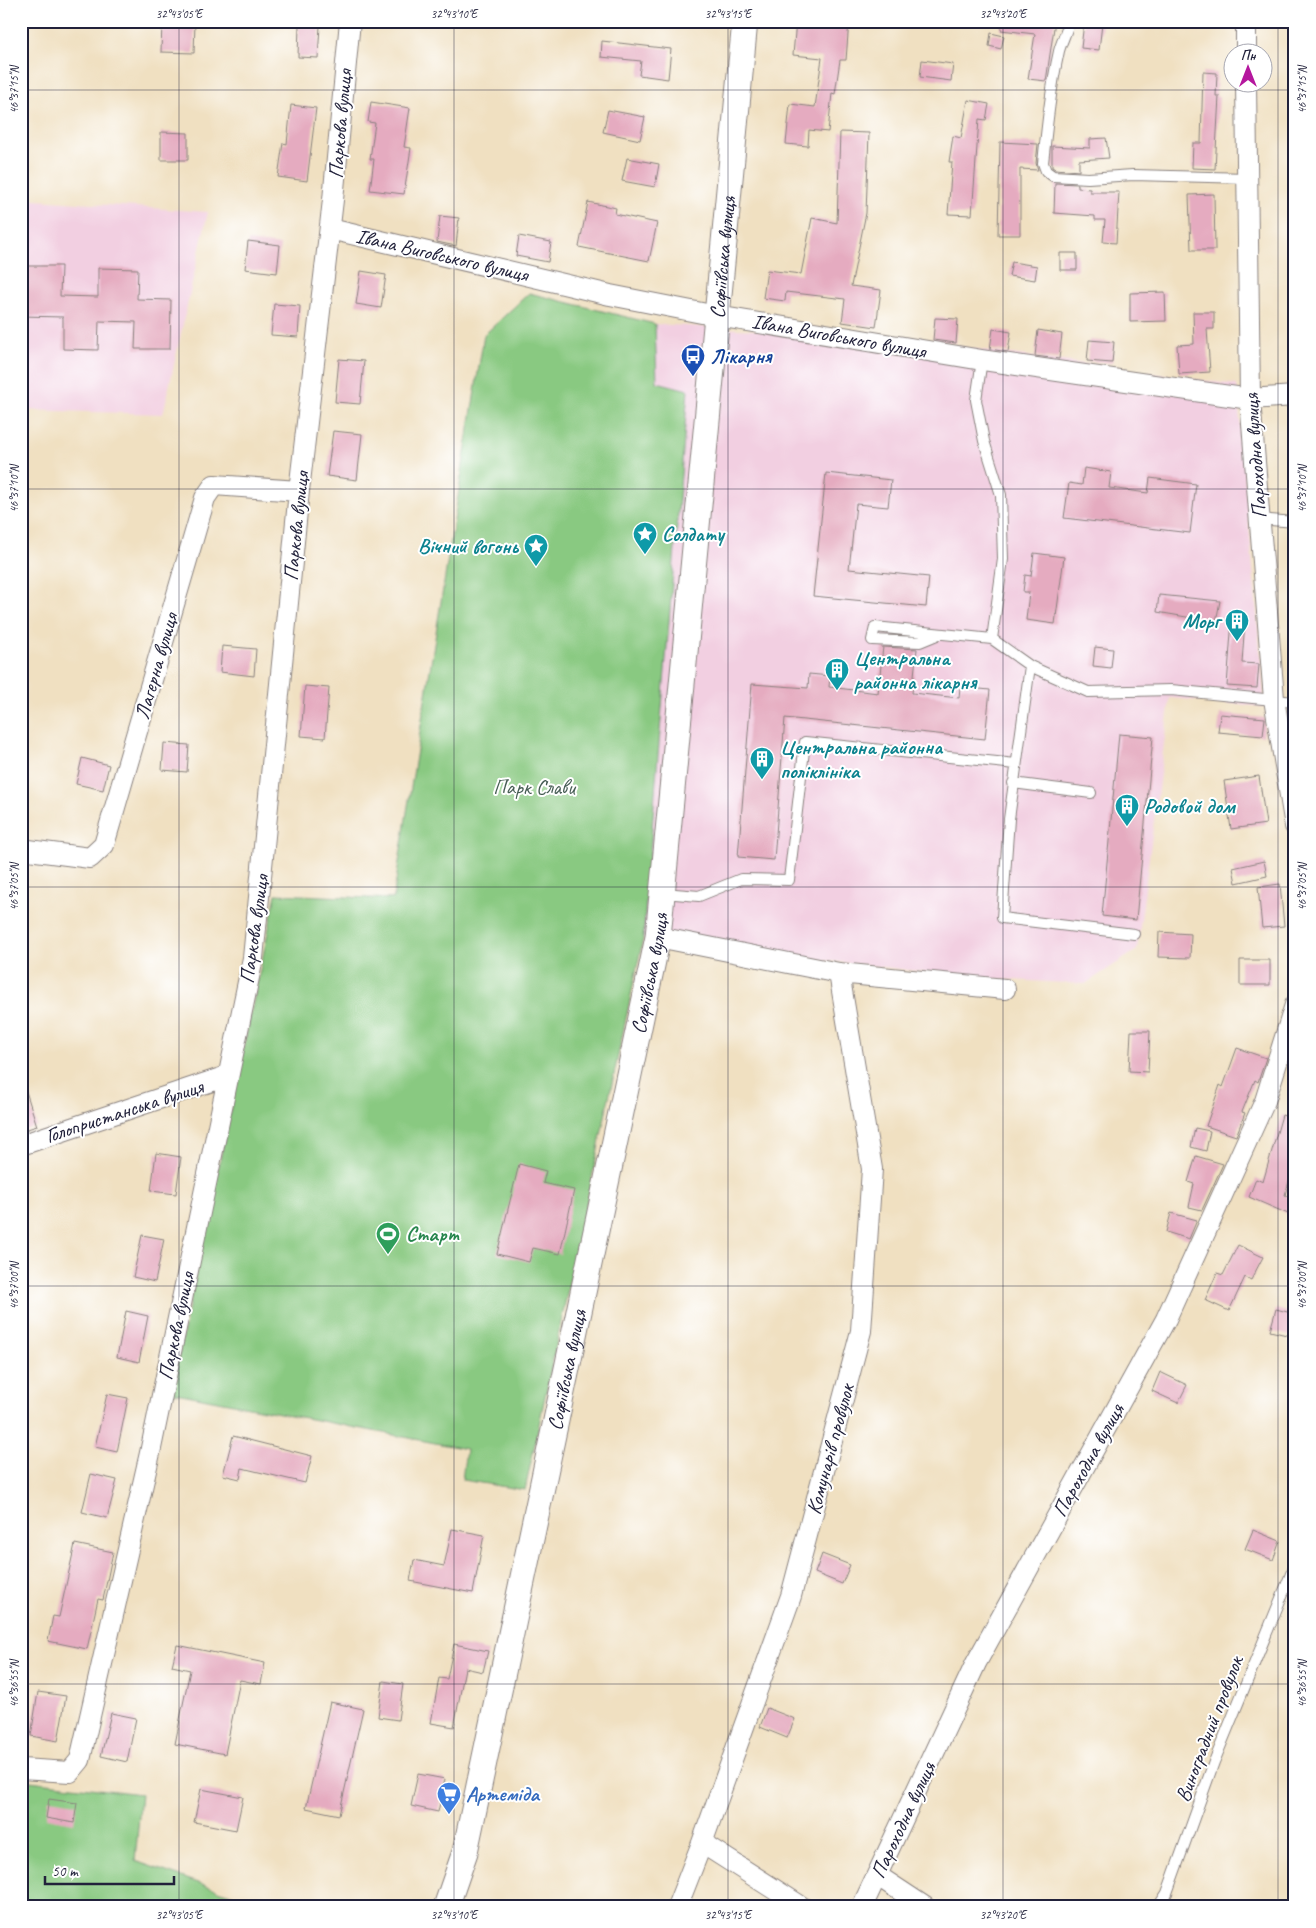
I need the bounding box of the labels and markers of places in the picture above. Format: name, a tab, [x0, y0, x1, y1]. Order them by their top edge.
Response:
bus stop icon: Лікарня	[680, 343, 706, 377]
place label: Лікарня	[710, 343, 773, 369]
place icon: Солдату	[632, 521, 658, 555]
place label: Солдату	[662, 521, 727, 547]
place label: Вічний вогонь	[418, 533, 520, 559]
place icon: Вічний вогонь	[523, 533, 549, 567]
place label: Морг	[1182, 608, 1223, 634]
building icon: Морг	[1224, 608, 1250, 642]
place label: Центральна районна лікарня	[854, 645, 978, 695]
building icon: Центральна районна лікарня	[824, 657, 850, 691]
place label: Центральна районна поліклініка	[780, 734, 944, 784]
building icon: Центральна районна поліклініка	[749, 746, 775, 780]
building icon: Родовой дом	[1114, 793, 1140, 827]
place label: Родовой дом	[1144, 793, 1237, 819]
sports icon: Старт	[375, 1221, 401, 1255]
place label: Старт	[406, 1221, 460, 1247]
supermarket icon: Артеміда	[436, 1781, 462, 1815]
place label: Артеміда	[466, 1781, 541, 1807]

